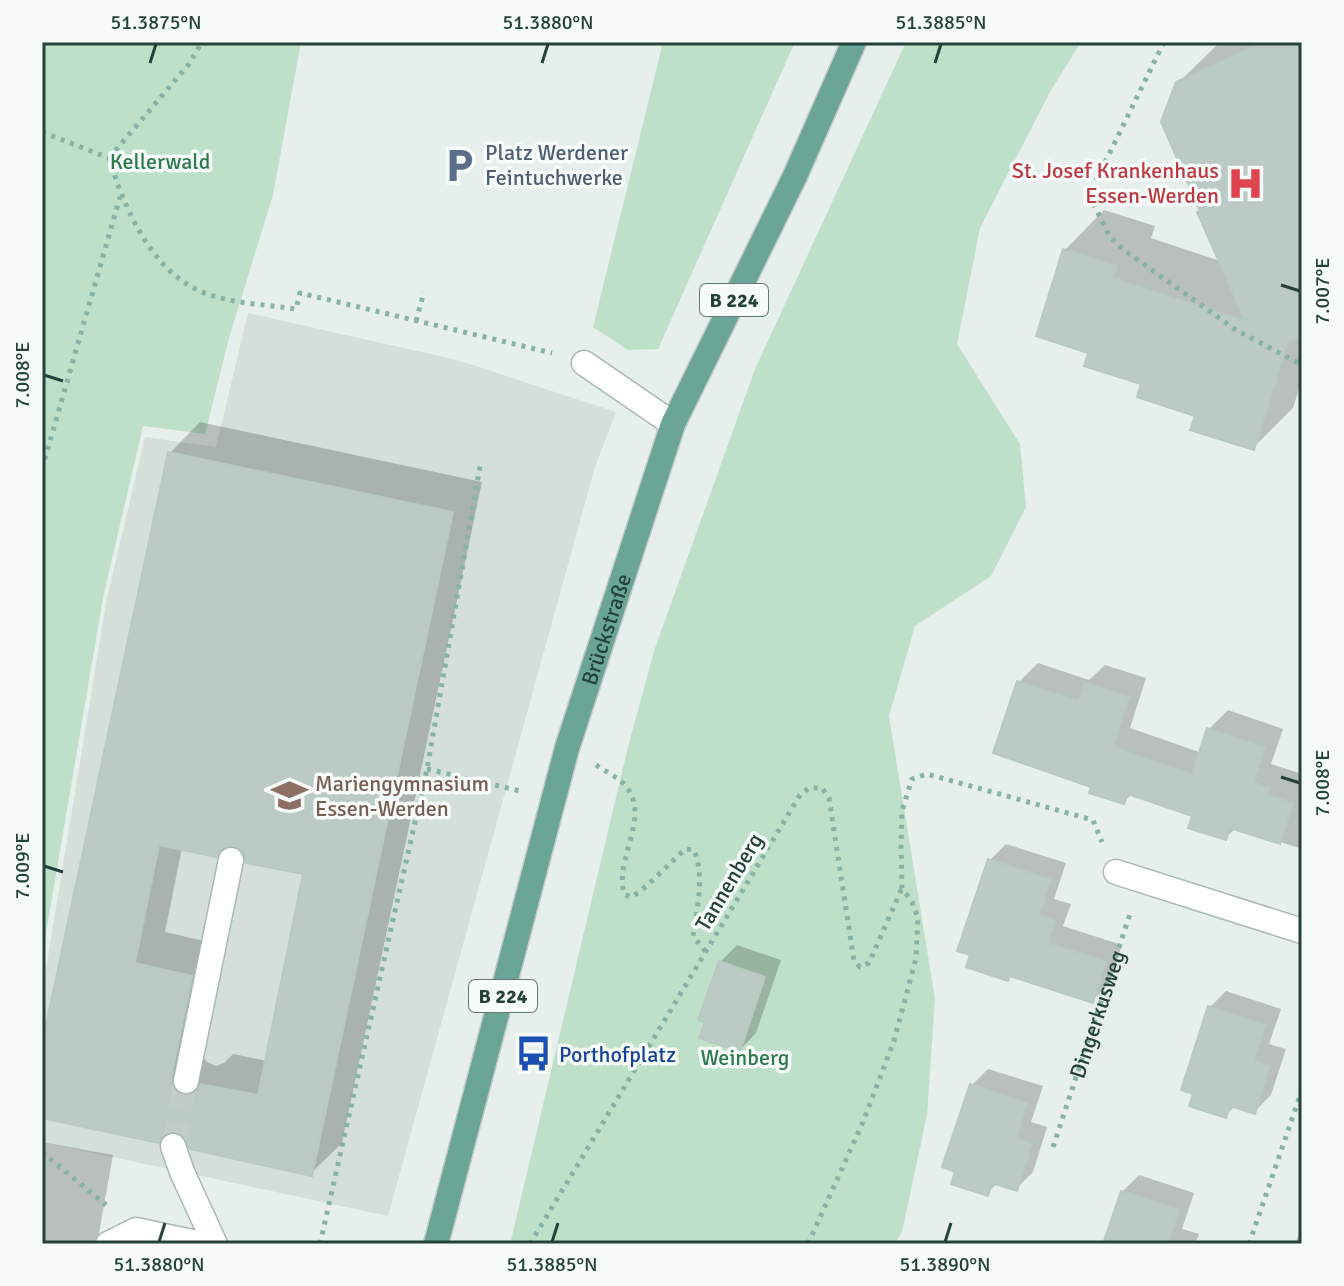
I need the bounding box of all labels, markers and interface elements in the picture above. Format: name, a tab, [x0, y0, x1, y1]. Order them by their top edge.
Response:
text: 51.3875°N	[110, 10, 202, 35]
text: 51.3880°N	[502, 10, 594, 35]
text: 51.3885°N	[895, 10, 987, 35]
place label: Platz Werdener Feintuchwerke	[485, 139, 628, 191]
parking icon: Platz Werdener Feintuchwerke	[440, 146, 478, 184]
park label: Kellerwald	[110, 148, 210, 175]
place label: St. Josef Krankenhaus Essen-Werden	[1012, 157, 1219, 209]
hospital icon: St. Josef Krankenhaus Essen-Werden	[1226, 164, 1264, 202]
text: 7.007°E	[1310, 257, 1335, 325]
road number: B 224	[700, 284, 768, 316]
text: 7.008°E	[10, 341, 35, 409]
street label: Brückstraße	[575, 570, 637, 688]
text: 7.008°E	[1310, 749, 1335, 817]
place label: Mariengymnasium Essen-Werden	[315, 770, 489, 822]
school or university icon: Mariengymnasium Essen-Werden	[270, 777, 308, 815]
street label: Tannenberg	[689, 828, 769, 936]
text: 7.009°E	[10, 832, 35, 900]
street label: Dingerkusweg	[1063, 946, 1131, 1082]
road number: B 224	[469, 980, 537, 1012]
bus stop icon: Porthofplatz	[514, 1035, 552, 1073]
place label: Porthofplatz	[559, 1041, 676, 1068]
park label: Weinberg	[701, 1044, 789, 1071]
text: 51.3880°N	[113, 1252, 205, 1277]
text: 51.3885°N	[506, 1252, 598, 1277]
text: 51.3890°N	[899, 1252, 991, 1277]

